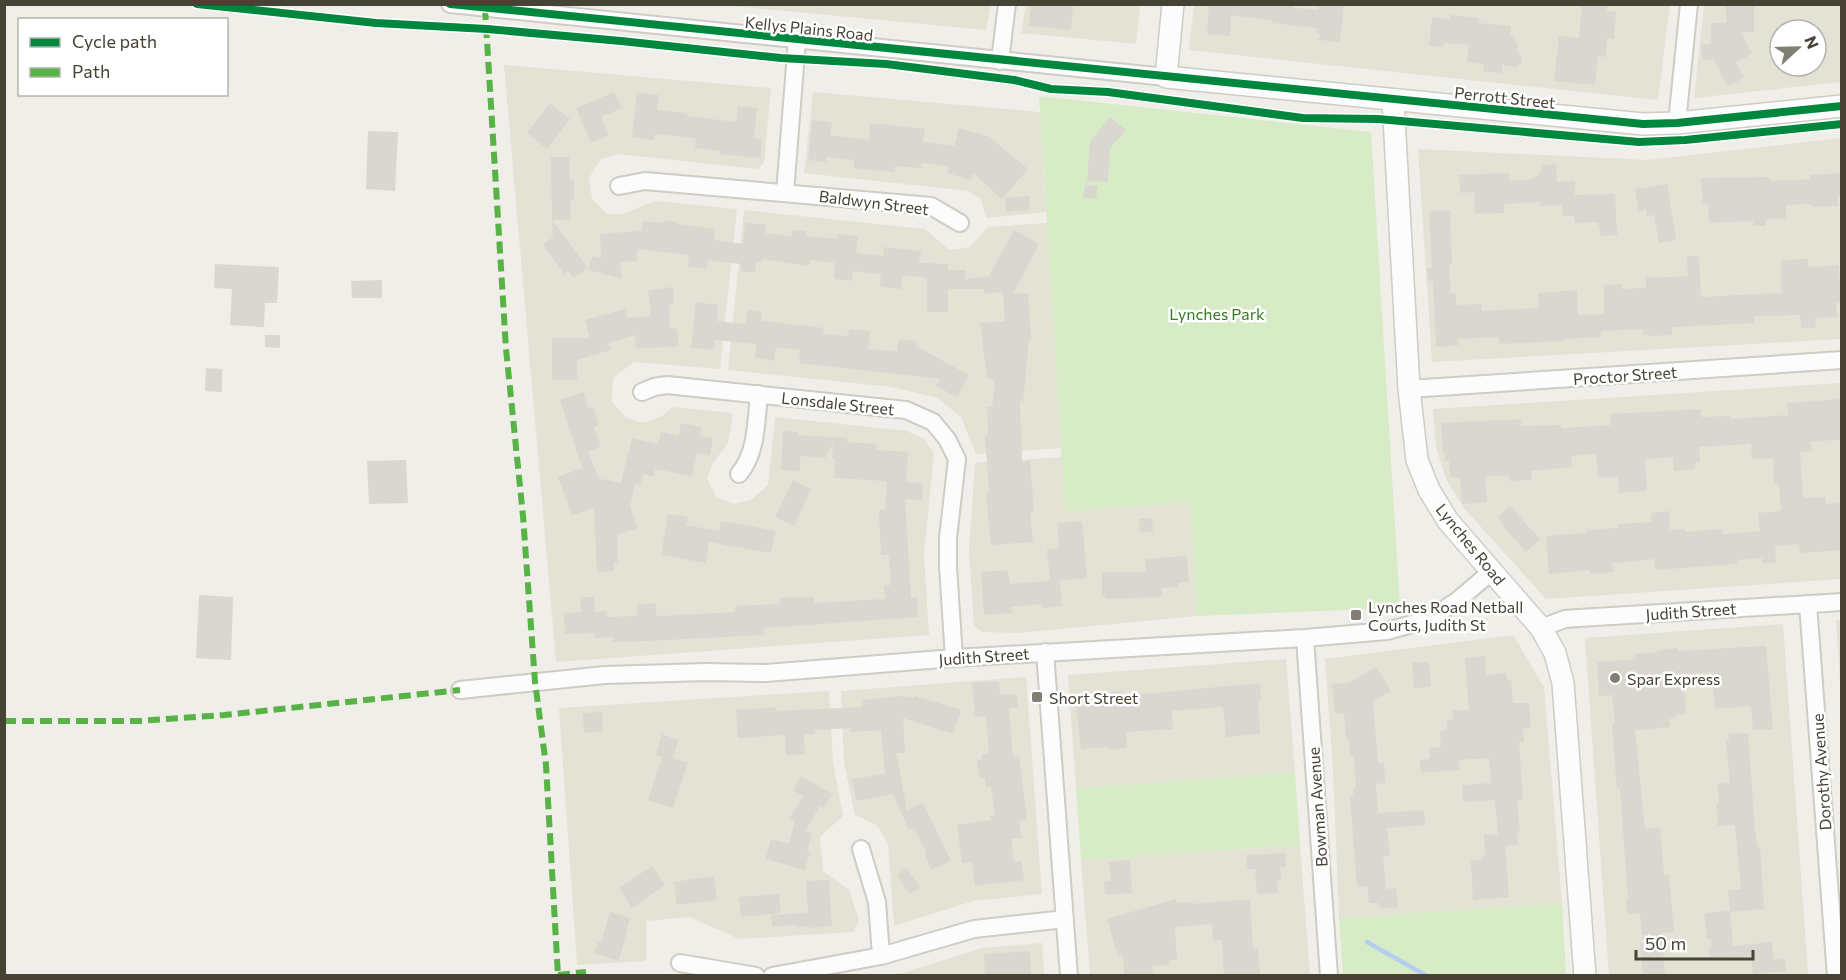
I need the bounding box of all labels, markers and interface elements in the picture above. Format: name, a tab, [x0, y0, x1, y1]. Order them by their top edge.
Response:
street label: Kellys Plains Road	[744, 12, 874, 44]
legend	[18, 18, 228, 96]
north arrow	[1768, 18, 1828, 78]
text: Cycle path	[72, 30, 157, 52]
text: N	[1801, 33, 1823, 51]
text: Path	[72, 60, 110, 82]
street label: Perrott Street	[1454, 82, 1557, 112]
street label: Baldwyn Street	[818, 186, 930, 218]
park label: Lynches Park	[1169, 304, 1265, 323]
street label: Proctor Street	[1572, 362, 1678, 388]
street label: Lonsdale Street	[781, 388, 896, 418]
street label: Lynches Road	[1432, 499, 1510, 589]
place label: Lynches Road Netball Courts, Judith St	[1368, 597, 1523, 634]
street label: Judith Street	[1645, 598, 1737, 624]
marker: Lynches Road Netball Courts, Judith St	[1349, 608, 1363, 622]
street label: Judith Street	[938, 643, 1030, 669]
place label: Spar Express	[1627, 669, 1720, 688]
marker: Spar Express	[1608, 671, 1622, 685]
place label: Short Street	[1049, 688, 1139, 707]
marker: Short Street	[1030, 690, 1044, 704]
street label: Dorothy Avenue	[1807, 713, 1835, 831]
street label: Bowman Avenue	[1303, 746, 1331, 868]
scale bar	[1636, 923, 1753, 961]
text: 50 m	[1645, 932, 1686, 954]

